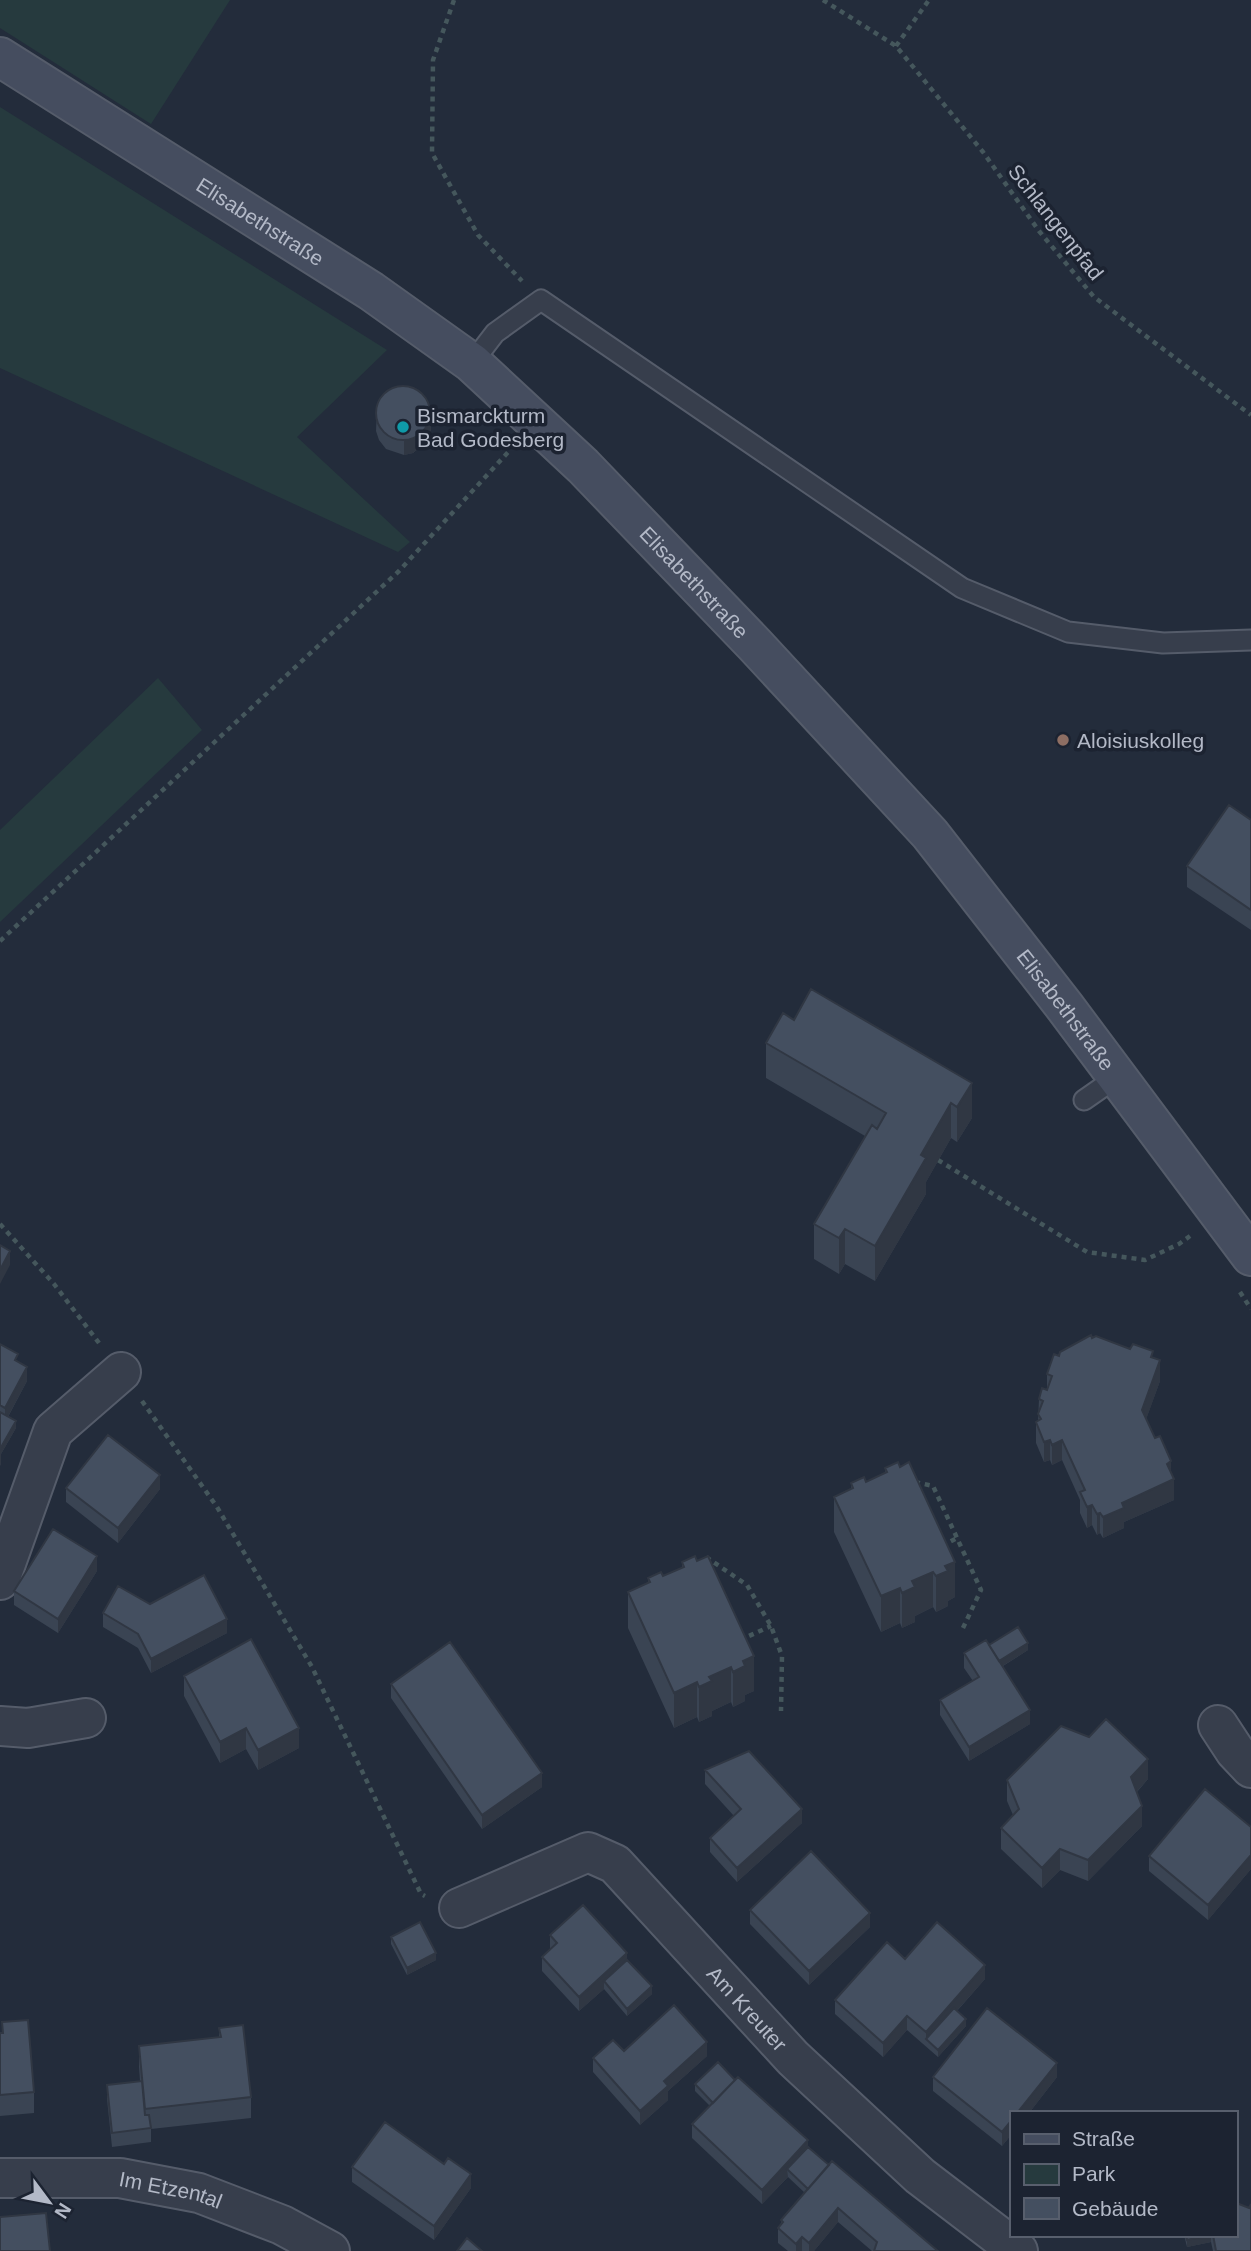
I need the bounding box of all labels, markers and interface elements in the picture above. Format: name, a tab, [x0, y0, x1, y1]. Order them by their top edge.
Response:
street label: Schlangenpfad	[1004, 160, 1108, 284]
street label: Elisabethstraße	[193, 173, 328, 270]
place label: Bismarckturm Bad Godesberg	[417, 404, 564, 451]
marker: Bismarckturm Bad Godesberg	[395, 419, 411, 435]
street label: Elisabethstraße	[636, 521, 753, 643]
place label: Aloisiuskolleg	[1077, 729, 1204, 752]
marker: Aloisiuskolleg	[1055, 732, 1071, 748]
street label: Elisabethstraße	[1013, 944, 1119, 1074]
street label: Am Kreuter	[703, 1961, 792, 2055]
legend	[1010, 2111, 1237, 2237]
text: Straße	[1072, 2127, 1135, 2150]
text: Park	[1072, 2162, 1116, 2185]
north arrow	[14, 2167, 84, 2237]
street label: Im Etzental	[117, 2167, 226, 2212]
text: Gebäude	[1072, 2197, 1158, 2220]
text: N	[50, 2199, 76, 2222]

